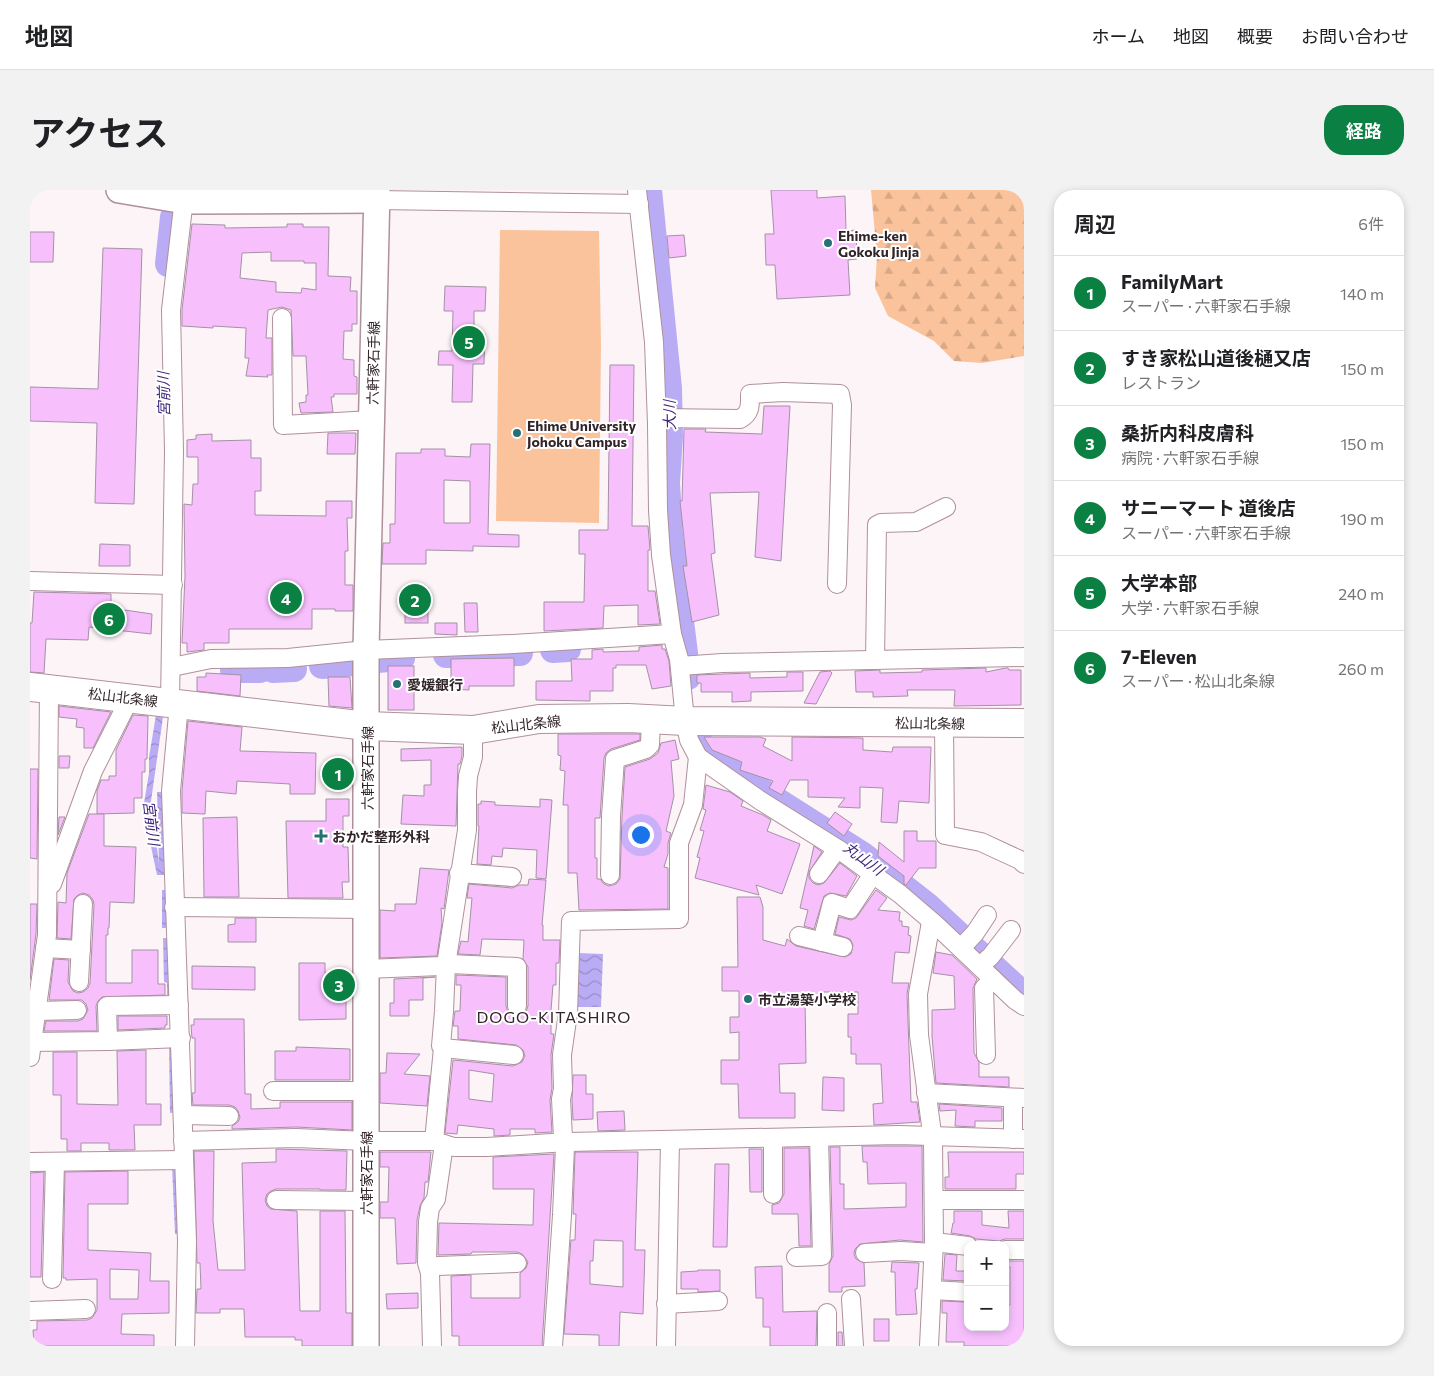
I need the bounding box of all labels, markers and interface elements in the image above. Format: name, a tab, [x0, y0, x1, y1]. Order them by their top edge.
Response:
text: 地図	[25, 21, 73, 50]
text: ホーム	[1092, 25, 1145, 47]
text: 地図	[1173, 25, 1209, 47]
text: 概要	[1237, 25, 1273, 47]
text: お問い合わせ	[1301, 25, 1409, 47]
button: 経路	[1324, 105, 1404, 155]
text: アクセス	[30, 110, 168, 153]
text: 周辺	[1074, 211, 1116, 236]
text: 6件	[1358, 214, 1384, 233]
place label: Ehime-ken Gokoku Jinja	[838, 227, 919, 260]
marker: Ehime-ken Gokoku Jinja	[822, 237, 834, 249]
text: FamilyMart	[1121, 270, 1223, 293]
text: 1	[1086, 284, 1094, 303]
text: 140 m	[1340, 284, 1384, 303]
text: スーパー · 六軒家石手線	[1121, 296, 1291, 315]
street label: 六軒家石手線	[364, 321, 382, 405]
pin: 5	[453, 323, 485, 361]
text: すき家松山道後樋又店	[1121, 346, 1311, 369]
text: 2	[1085, 359, 1095, 378]
text: 150 m	[1341, 359, 1384, 378]
water label: 宮前川	[154, 369, 172, 417]
text: レストラン	[1121, 373, 1201, 392]
water label: 大川	[660, 398, 678, 430]
place label: Ehime University Johoku Campus	[527, 417, 636, 450]
text: 桑折内科皮膚科	[1121, 421, 1254, 444]
marker: Ehime University Johoku Campus	[511, 427, 523, 439]
text: 3	[1085, 434, 1095, 453]
text: 150 m	[1341, 434, 1384, 453]
text: 病院 · 六軒家石手線	[1121, 448, 1259, 467]
text: サニーマート 道後店	[1121, 496, 1296, 519]
text: 4	[1085, 509, 1095, 528]
text: 190 m	[1340, 509, 1384, 528]
text: スーパー · 六軒家石手線	[1121, 523, 1291, 542]
text: 大学本部	[1121, 571, 1197, 594]
pin: 4	[270, 579, 302, 617]
pin: 2	[399, 581, 431, 619]
text: 5	[1085, 584, 1095, 603]
text: 240 m	[1338, 584, 1384, 603]
text: 大学 · 六軒家石手線	[1121, 598, 1259, 617]
pin: 6	[93, 600, 125, 638]
text: 7-Eleven	[1121, 645, 1197, 668]
text: 6	[1085, 659, 1095, 678]
text: 260 m	[1338, 659, 1384, 678]
text: スーパー · 松山北条線	[1121, 671, 1275, 690]
place label: 愛媛銀行	[407, 676, 463, 693]
marker: 愛媛銀行	[391, 678, 403, 690]
street label: 松山北条線	[87, 684, 159, 710]
street label: 松山北条線	[490, 712, 562, 736]
street label: 松山北条線	[895, 714, 965, 732]
street label: 六軒家石手線	[359, 726, 376, 810]
pin: 1	[322, 755, 354, 793]
water label: 宮前川	[140, 800, 164, 848]
your location	[628, 822, 654, 848]
place label: おかだ整形外科	[332, 828, 430, 845]
marker: おかだ整形外科	[314, 829, 328, 843]
water label: 丸山川	[841, 837, 889, 880]
pin: 3	[323, 966, 355, 1004]
place label: 市立湯築小学校	[758, 991, 856, 1008]
marker: 市立湯築小学校	[742, 993, 754, 1005]
district label: DOGO-KITASHIRO	[477, 1007, 631, 1026]
street label: 六軒家石手線	[358, 1131, 375, 1215]
map controls	[964, 1241, 1009, 1331]
button: +	[964, 1241, 1009, 1286]
button: −	[964, 1286, 1009, 1331]

